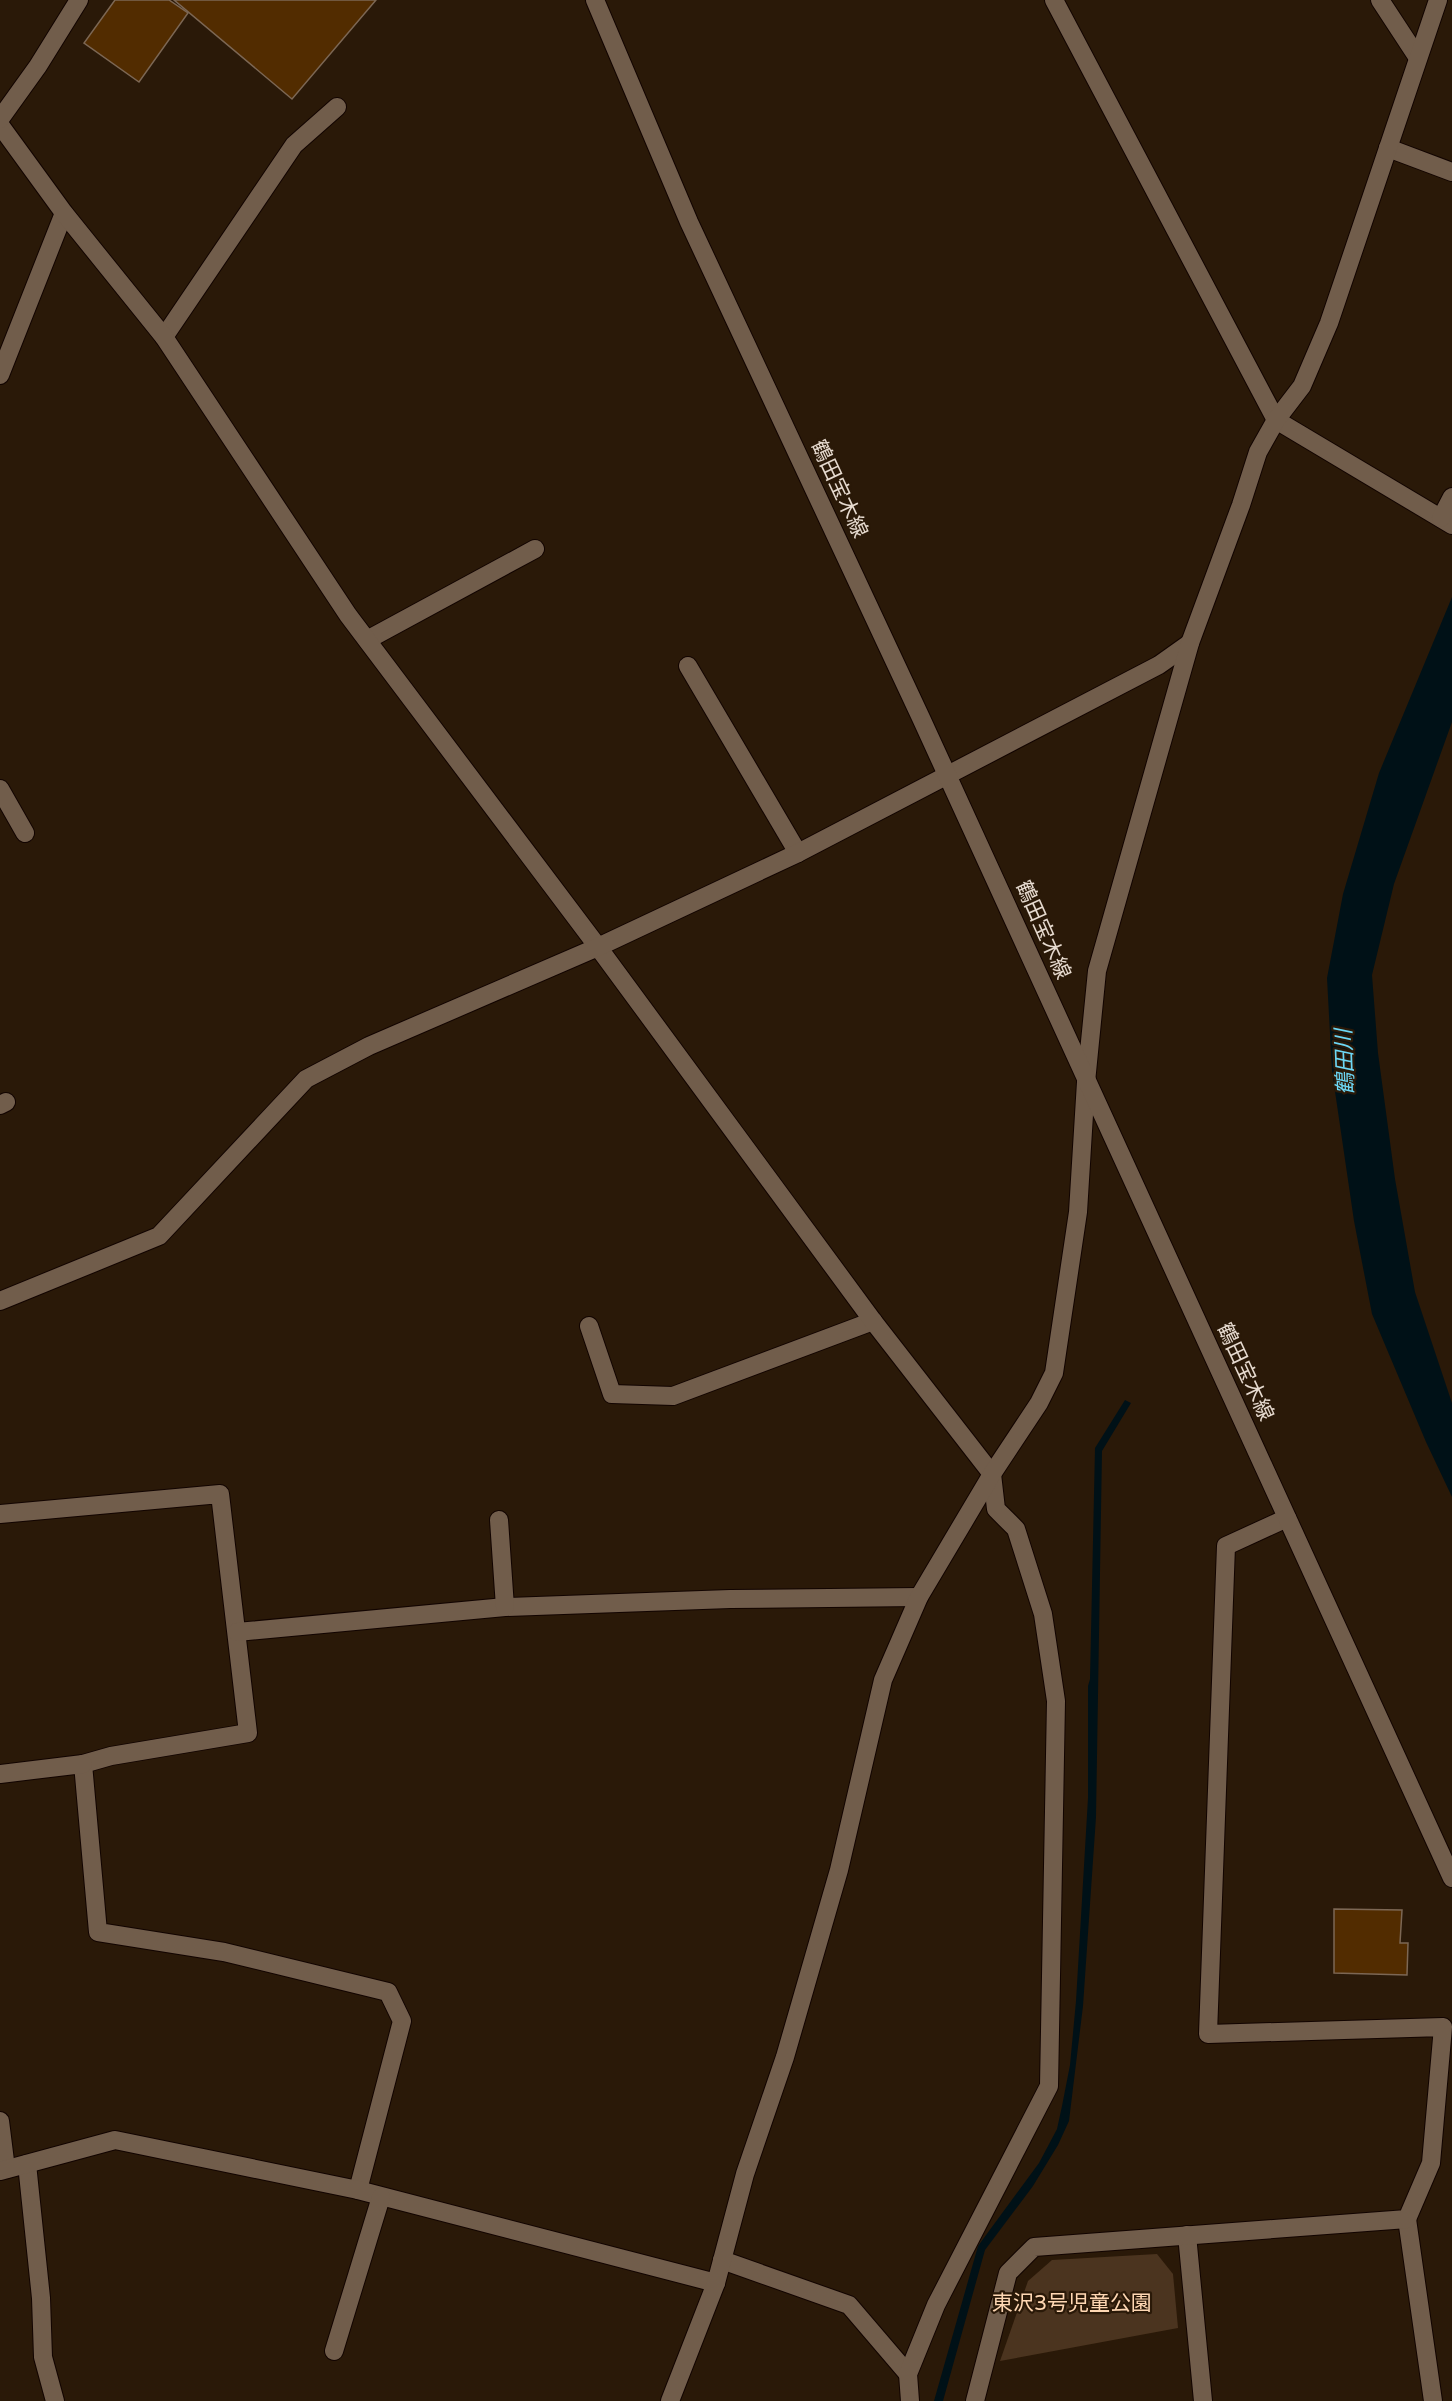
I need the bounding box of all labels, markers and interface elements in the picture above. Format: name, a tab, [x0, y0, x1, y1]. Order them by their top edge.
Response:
street label: 鶴田宝木線	[805, 436, 873, 542]
street label: 鶴田宝木線	[1010, 877, 1076, 983]
water label: 鶴田川	[1331, 1027, 1359, 1095]
street label: 鶴田宝木線	[1211, 1319, 1279, 1425]
park label: 東沢3号児童公園	[992, 2291, 1152, 2316]

